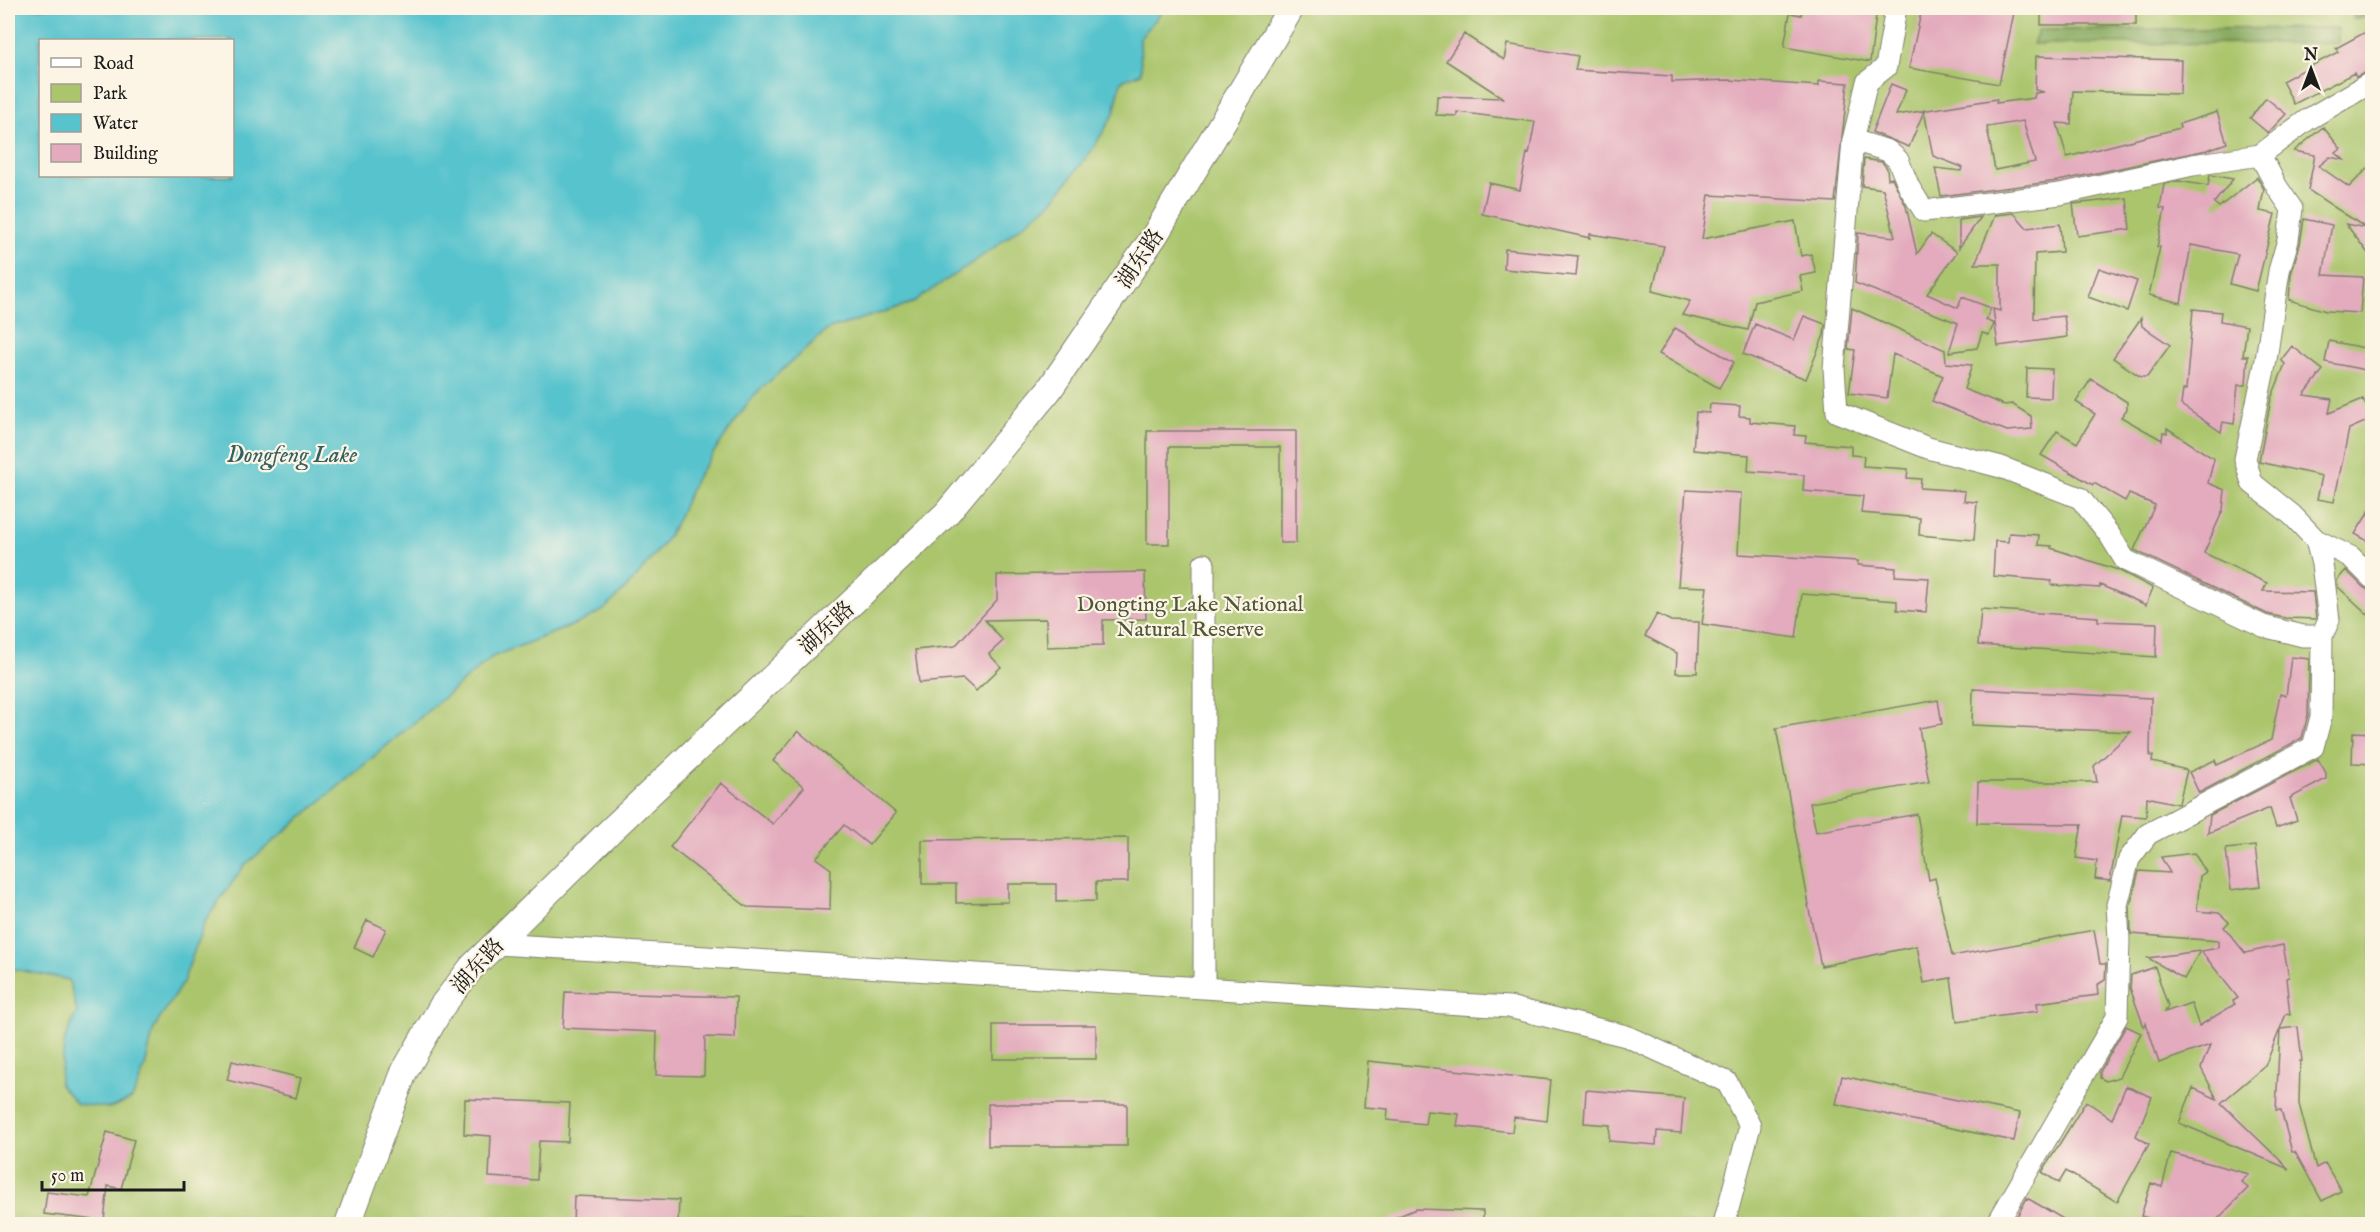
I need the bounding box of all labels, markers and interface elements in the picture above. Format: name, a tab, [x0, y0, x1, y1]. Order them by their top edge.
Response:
legend	[39, 39, 234, 177]
north arrow	[2281, 39, 2341, 99]
text: N	[2303, 46, 2318, 66]
text: Road	[93, 53, 134, 76]
text: Park	[93, 83, 128, 106]
text: Water	[93, 113, 138, 136]
text: Building	[93, 143, 158, 166]
street label: 湖东路	[1111, 224, 1171, 294]
water label: Dongfeng Lake	[227, 440, 357, 471]
park label: Dongting Lake National Natural Reserve	[1076, 591, 1304, 644]
street label: 湖东路	[794, 596, 861, 661]
street label: 湖东路	[446, 932, 511, 1000]
scale bar	[42, 1154, 184, 1192]
text: 50 m	[51, 1165, 84, 1188]

